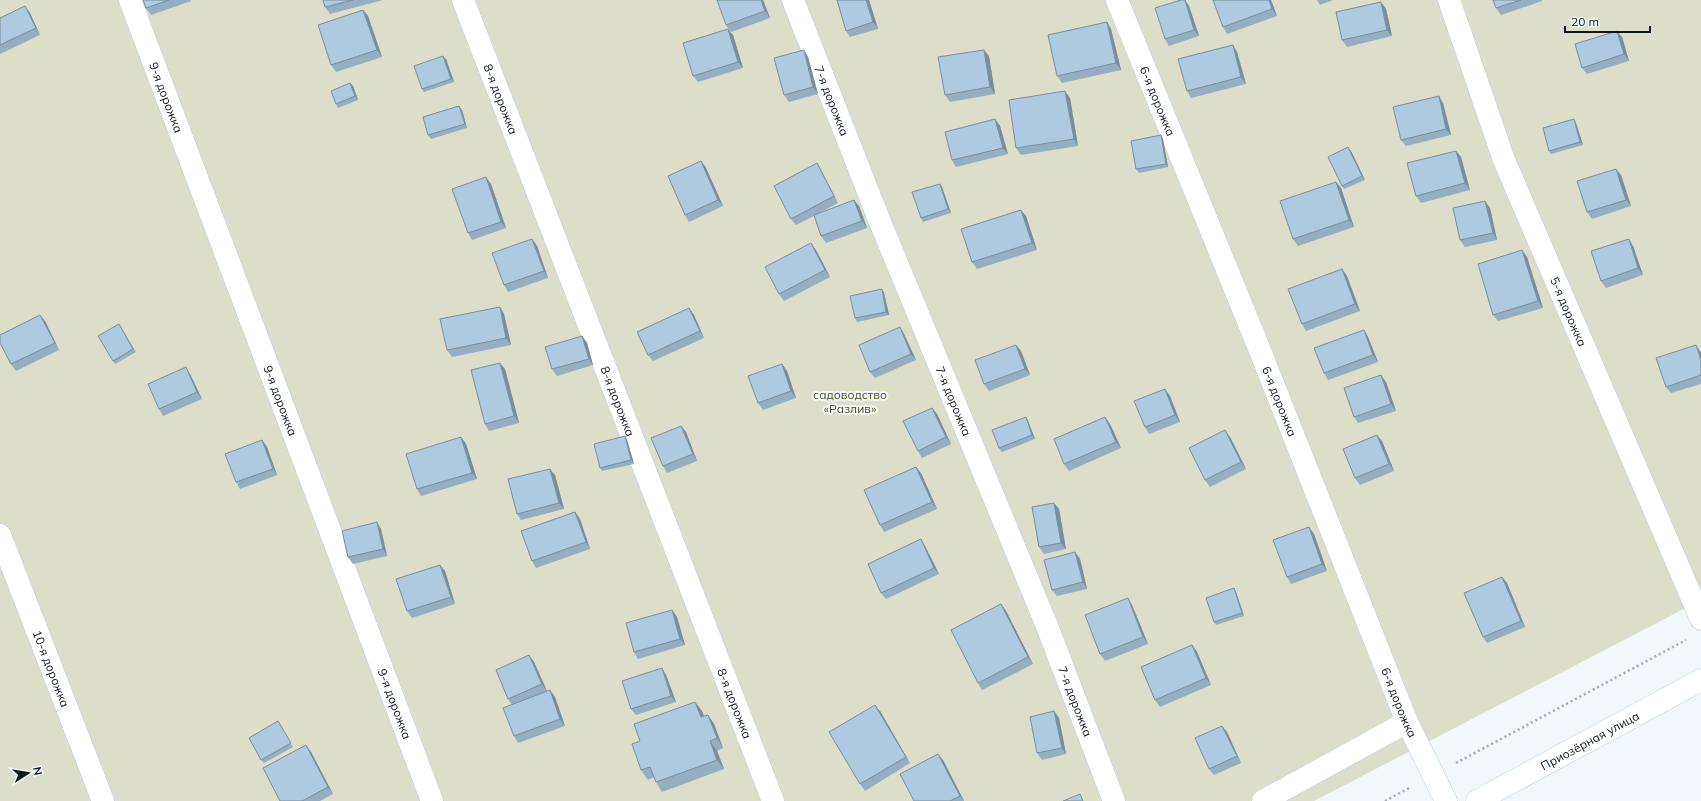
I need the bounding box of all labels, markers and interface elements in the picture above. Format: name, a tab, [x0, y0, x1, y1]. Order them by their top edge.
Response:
scale bar	[1565, 8, 1650, 34]
text: 20 m	[1571, 14, 1599, 29]
street label: 9-я дорожка	[147, 60, 187, 135]
street label: 8-я дорожка	[481, 62, 522, 136]
street label: 7-я дорожка	[812, 63, 853, 138]
street label: 6-я дорожка	[1137, 64, 1179, 138]
street label: 5-я дорожка	[1547, 274, 1591, 348]
street label: 9-я дорожка	[261, 363, 301, 438]
street label: 8-я дорожка	[598, 364, 639, 438]
street label: 7-я дорожка	[933, 364, 975, 438]
street label: 6-я дорожка	[1259, 364, 1301, 438]
park label: садоводство «Разлив»	[813, 387, 887, 416]
street label: 10-я дорожка	[30, 628, 73, 709]
street label: 7-я дорожка	[1055, 664, 1096, 738]
street label: 6-я дорожка	[1379, 665, 1421, 740]
street label: 9-я дорожка	[375, 666, 415, 741]
street label: 8-я дорожка	[715, 666, 756, 740]
street label: Приозёрная улица	[1538, 707, 1642, 773]
north arrow	[8, 753, 48, 793]
text: N	[30, 765, 45, 776]

